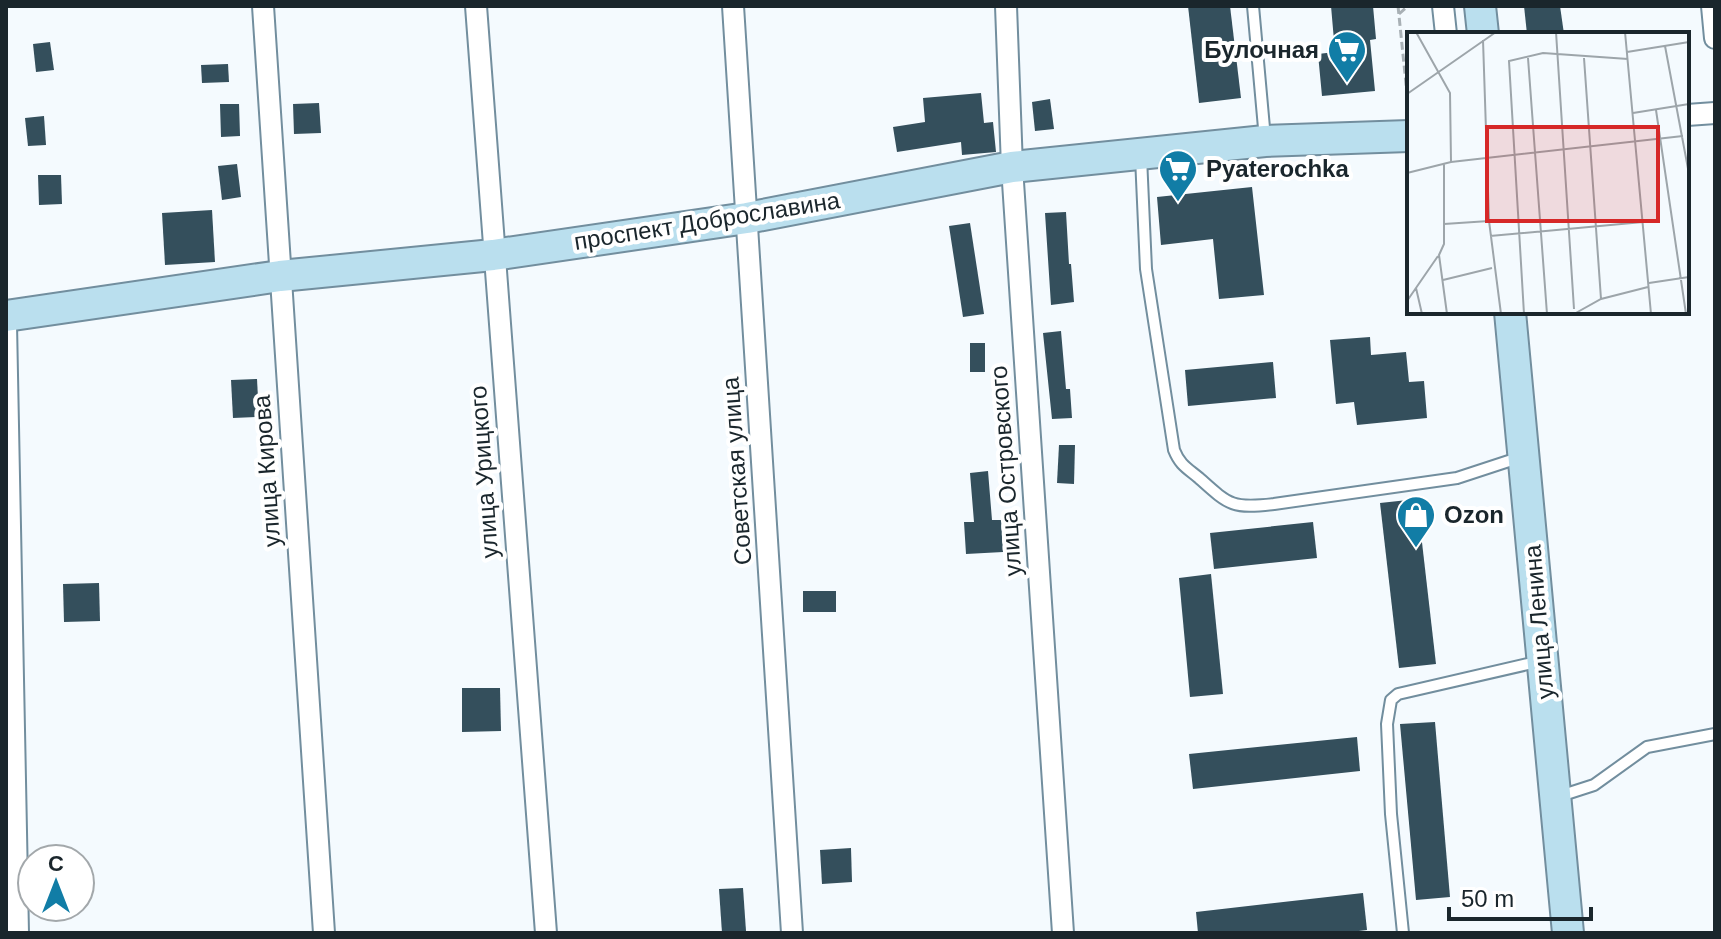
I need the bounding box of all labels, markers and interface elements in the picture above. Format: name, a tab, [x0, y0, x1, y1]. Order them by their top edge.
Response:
supermarket icon: Булочная	[1326, 29, 1368, 84]
inset map	[1407, 32, 1689, 314]
place label: Булочная	[1204, 36, 1319, 63]
supermarket icon: Pyaterochka	[1157, 148, 1199, 203]
place label: Pyaterochka	[1206, 155, 1349, 182]
street label: проспект Доброславина	[572, 186, 842, 255]
street label: улица Островского	[985, 365, 1026, 577]
street label: Советская улица	[716, 375, 757, 566]
street label: улица Урицкого	[464, 385, 503, 559]
street label: улица Кирова	[248, 393, 285, 548]
shop icon: Ozon	[1395, 494, 1437, 549]
place label: Ozon	[1444, 501, 1504, 528]
street label: улица Ленина	[1518, 543, 1559, 700]
north arrow	[16, 843, 96, 923]
text: С	[48, 851, 64, 876]
scale bar	[1449, 871, 1591, 921]
text: 50 m	[1461, 885, 1514, 912]

